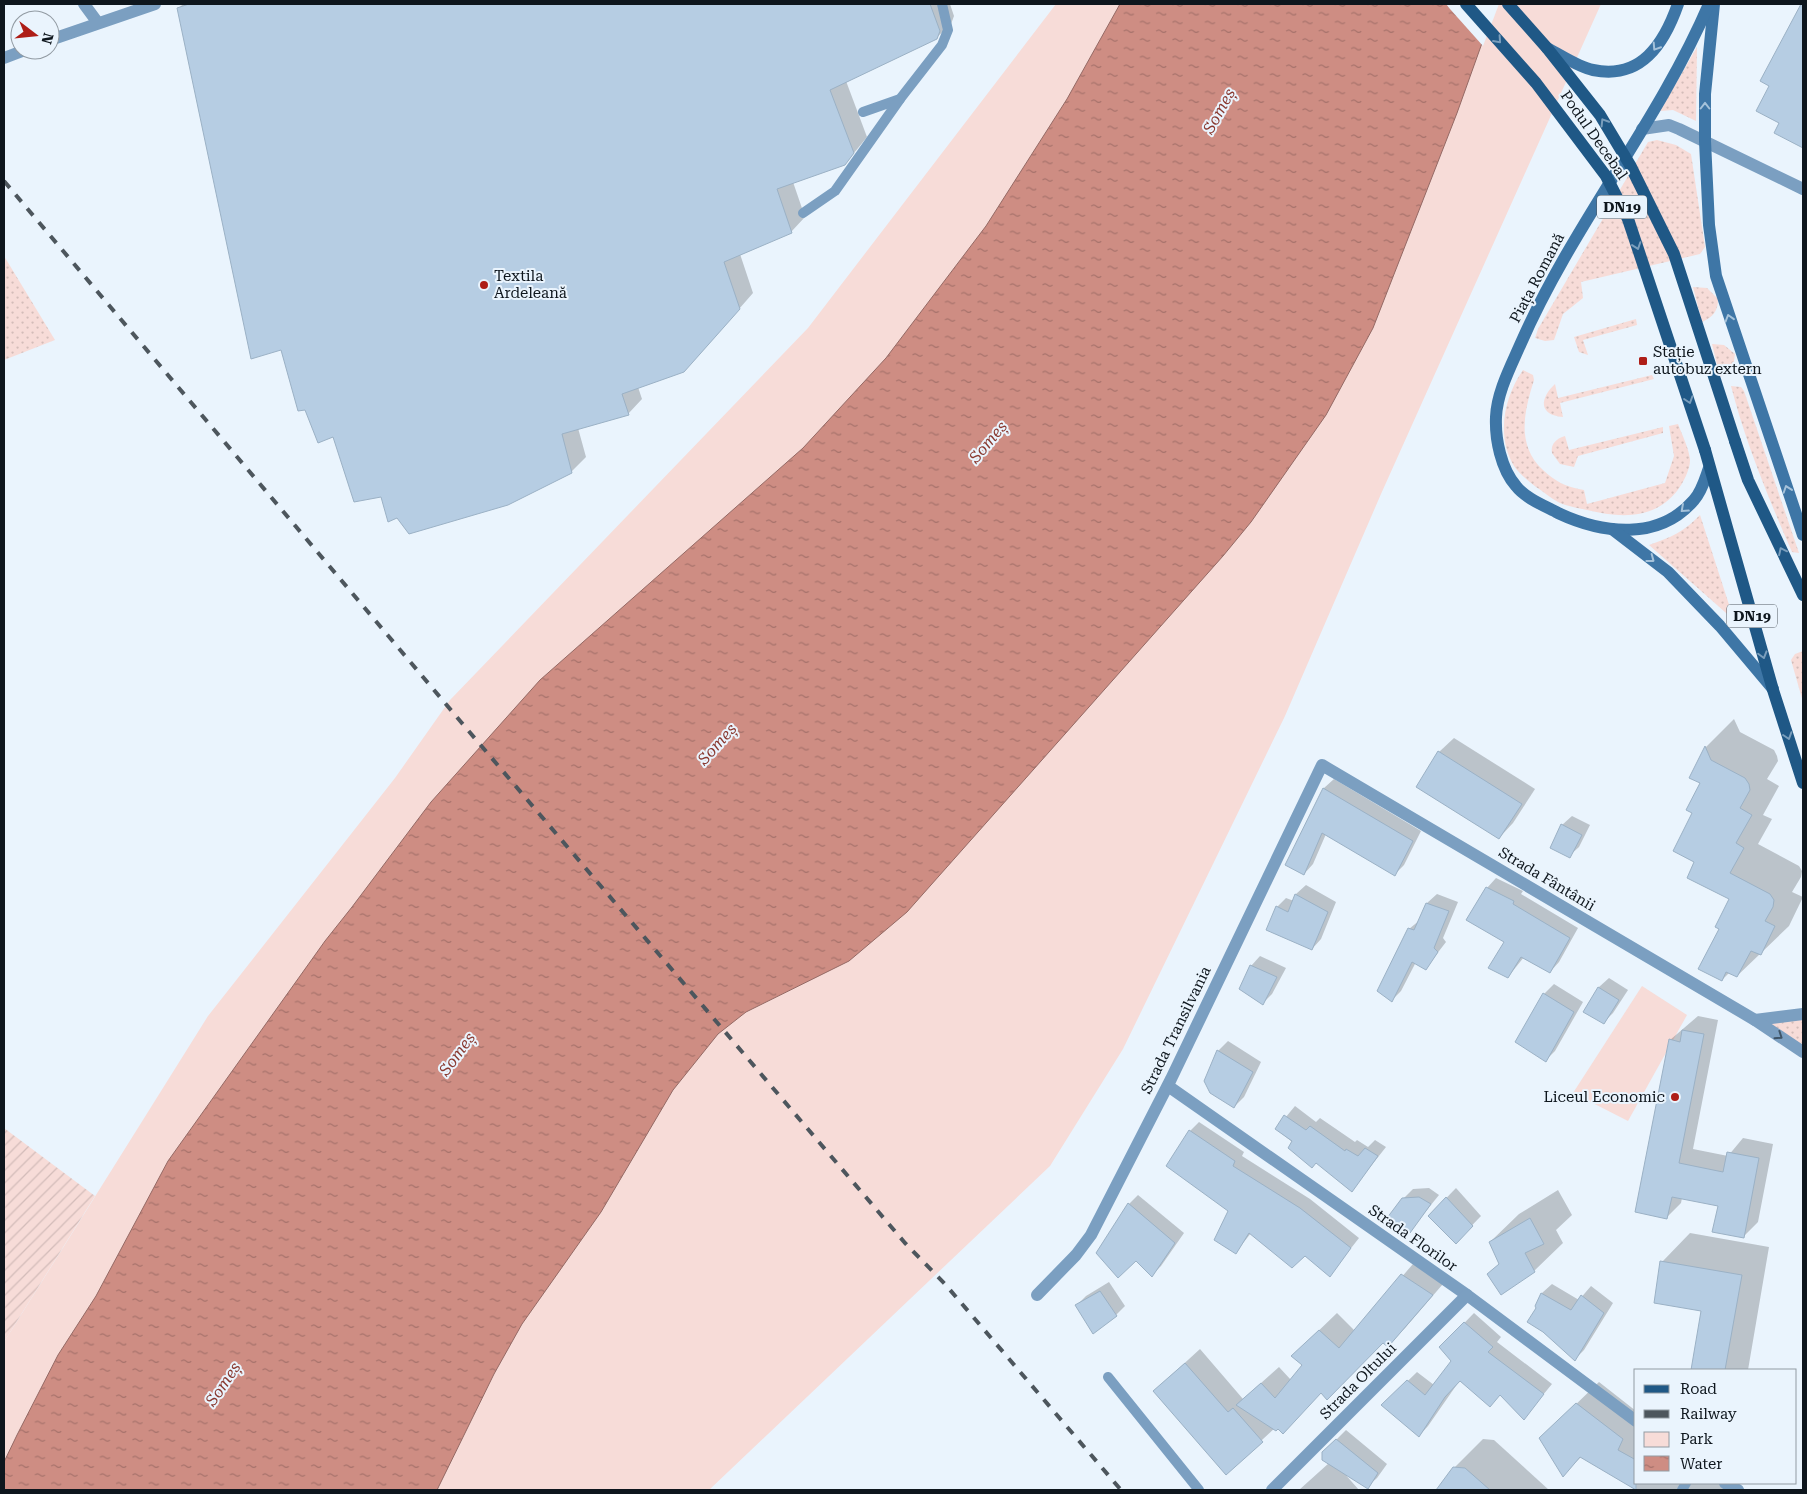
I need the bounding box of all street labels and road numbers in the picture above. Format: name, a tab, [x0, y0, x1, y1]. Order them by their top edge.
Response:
street label: Podul Decebal	[1557, 87, 1632, 183]
road number: DN19	[1597, 196, 1647, 218]
street label: Piața Romană	[1506, 230, 1569, 326]
road number: DN19	[1727, 604, 1777, 628]
street label: Strada Fântânii	[1495, 843, 1599, 915]
street label: Strada Transilvania	[1137, 963, 1215, 1097]
street label: Strada Florilor	[1365, 1201, 1461, 1275]
street label: Strada Oltului	[1316, 1339, 1400, 1423]

